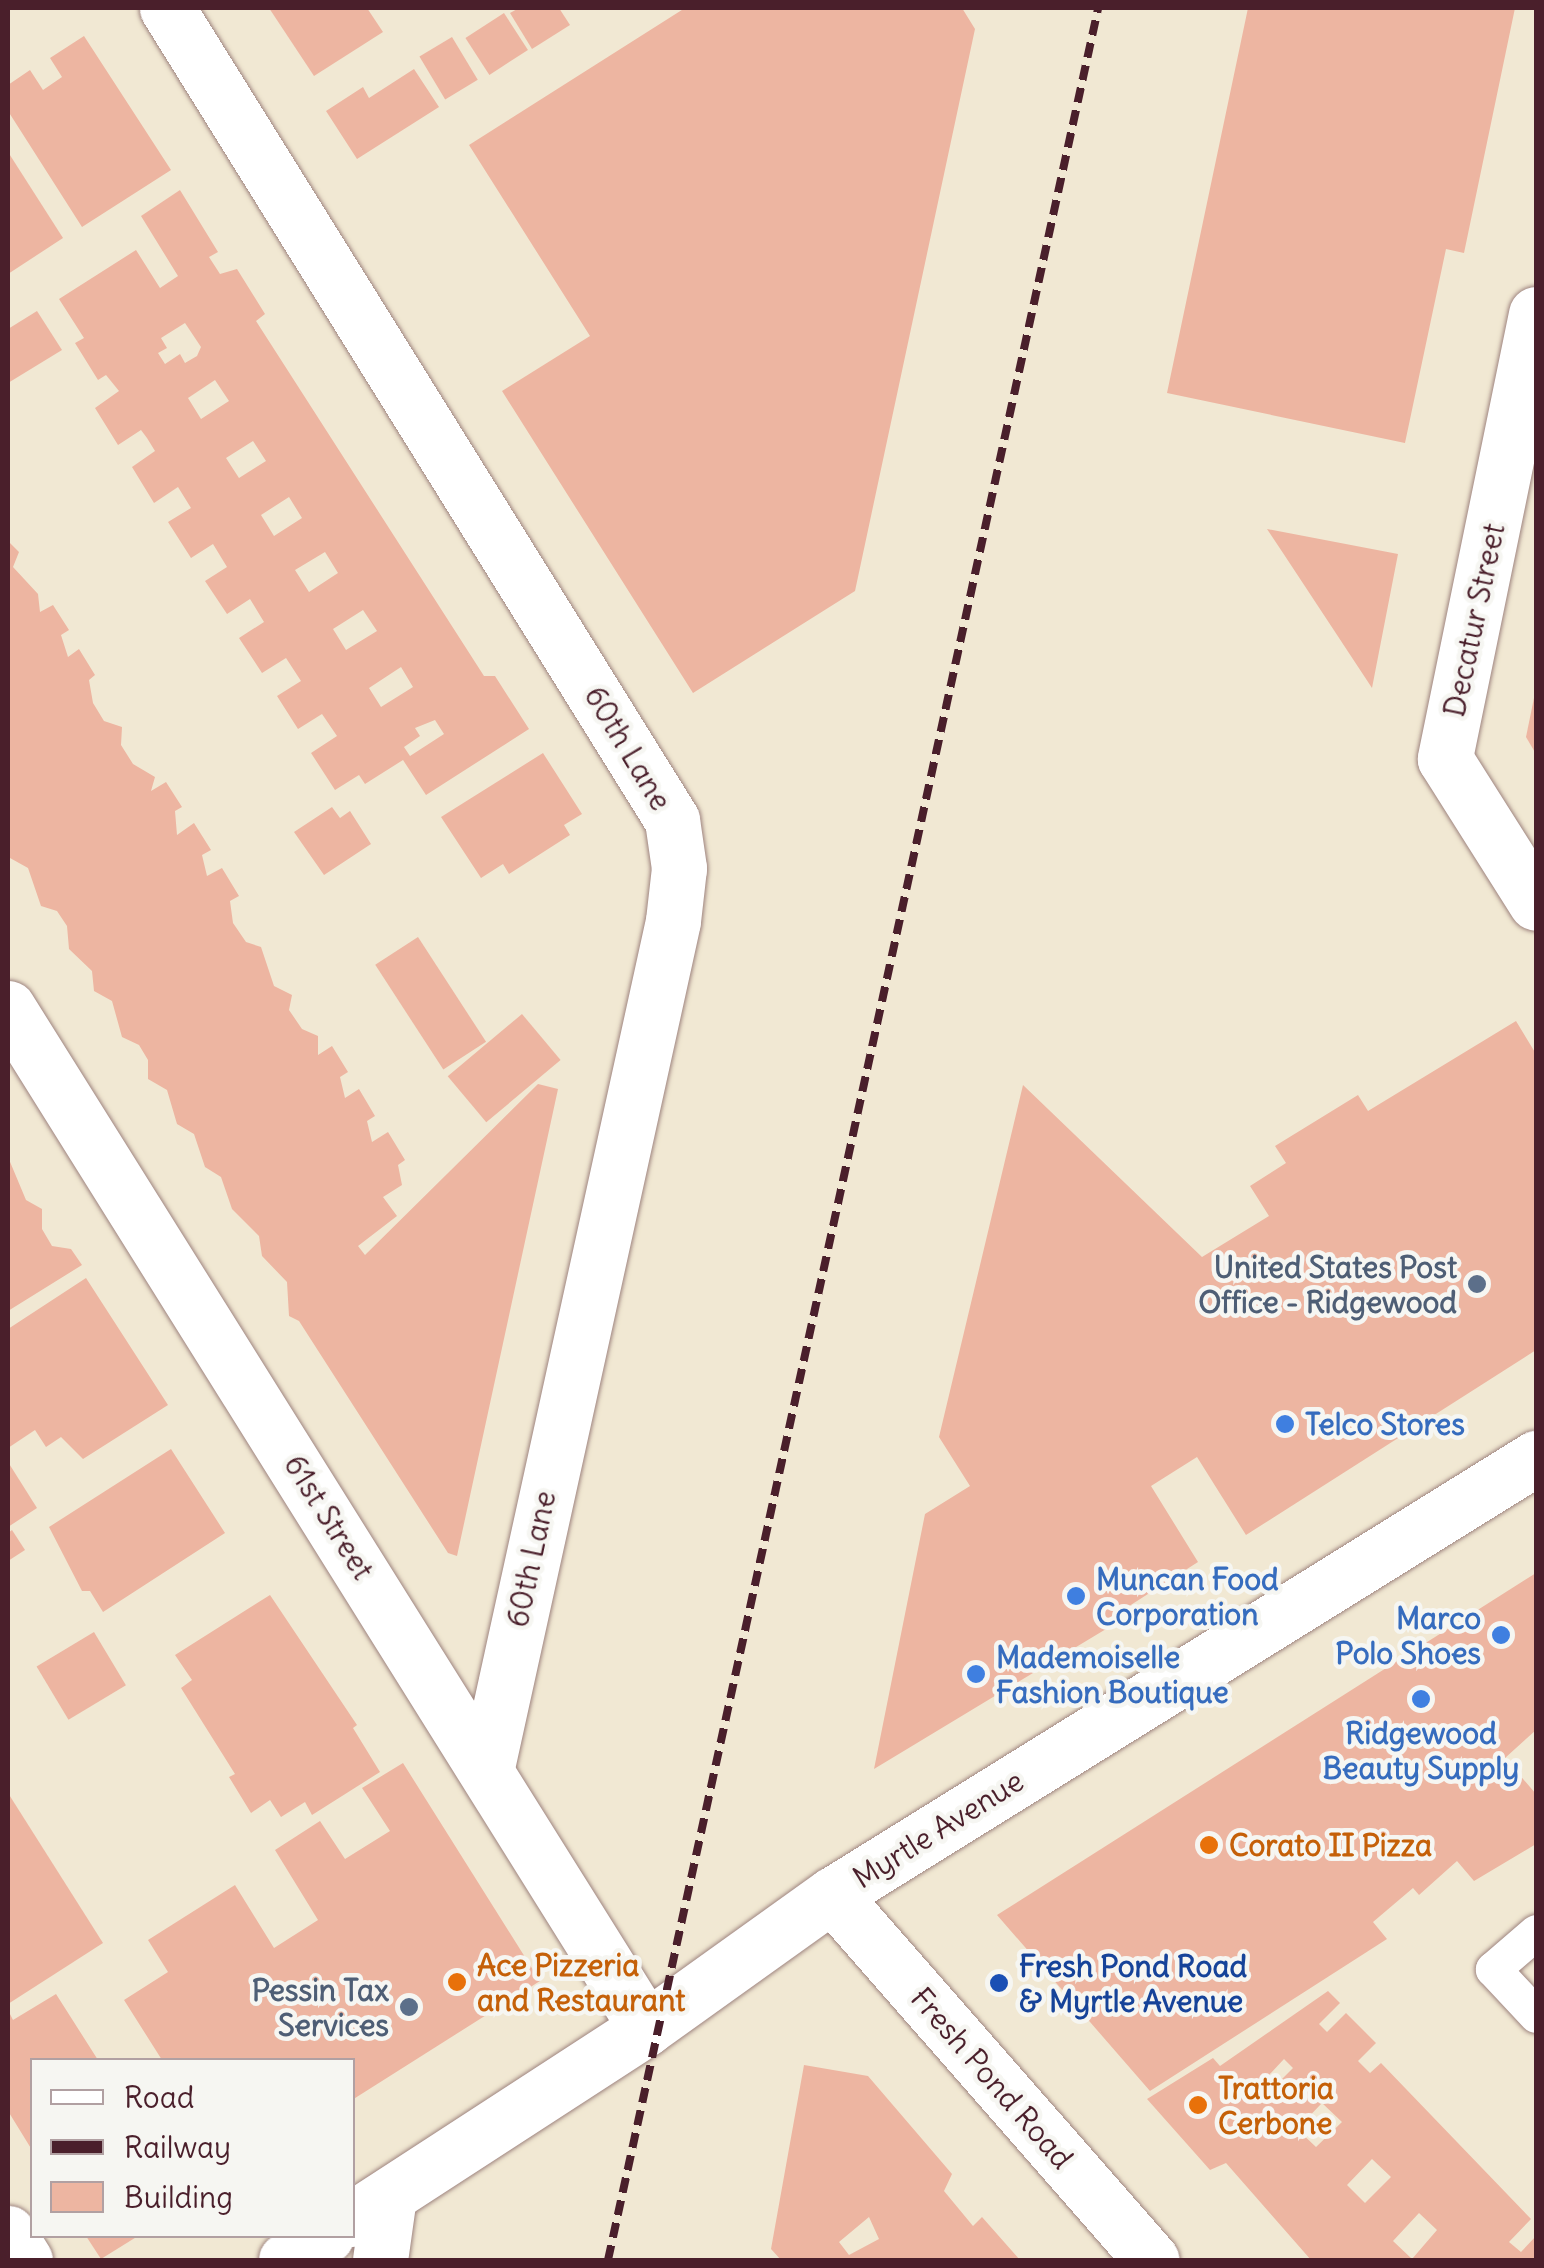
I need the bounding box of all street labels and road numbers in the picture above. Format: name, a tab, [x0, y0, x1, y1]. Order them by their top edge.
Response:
street label: Decatur Street	[1436, 520, 1512, 720]
street label: 60th Lane	[577, 679, 679, 817]
street label: 61st Street	[277, 1448, 381, 1586]
street label: 60th Lane	[499, 1488, 563, 1630]
street label: Myrtle Avenue	[846, 1762, 1030, 1896]
street label: Fresh Pond Road	[904, 1980, 1080, 2176]

